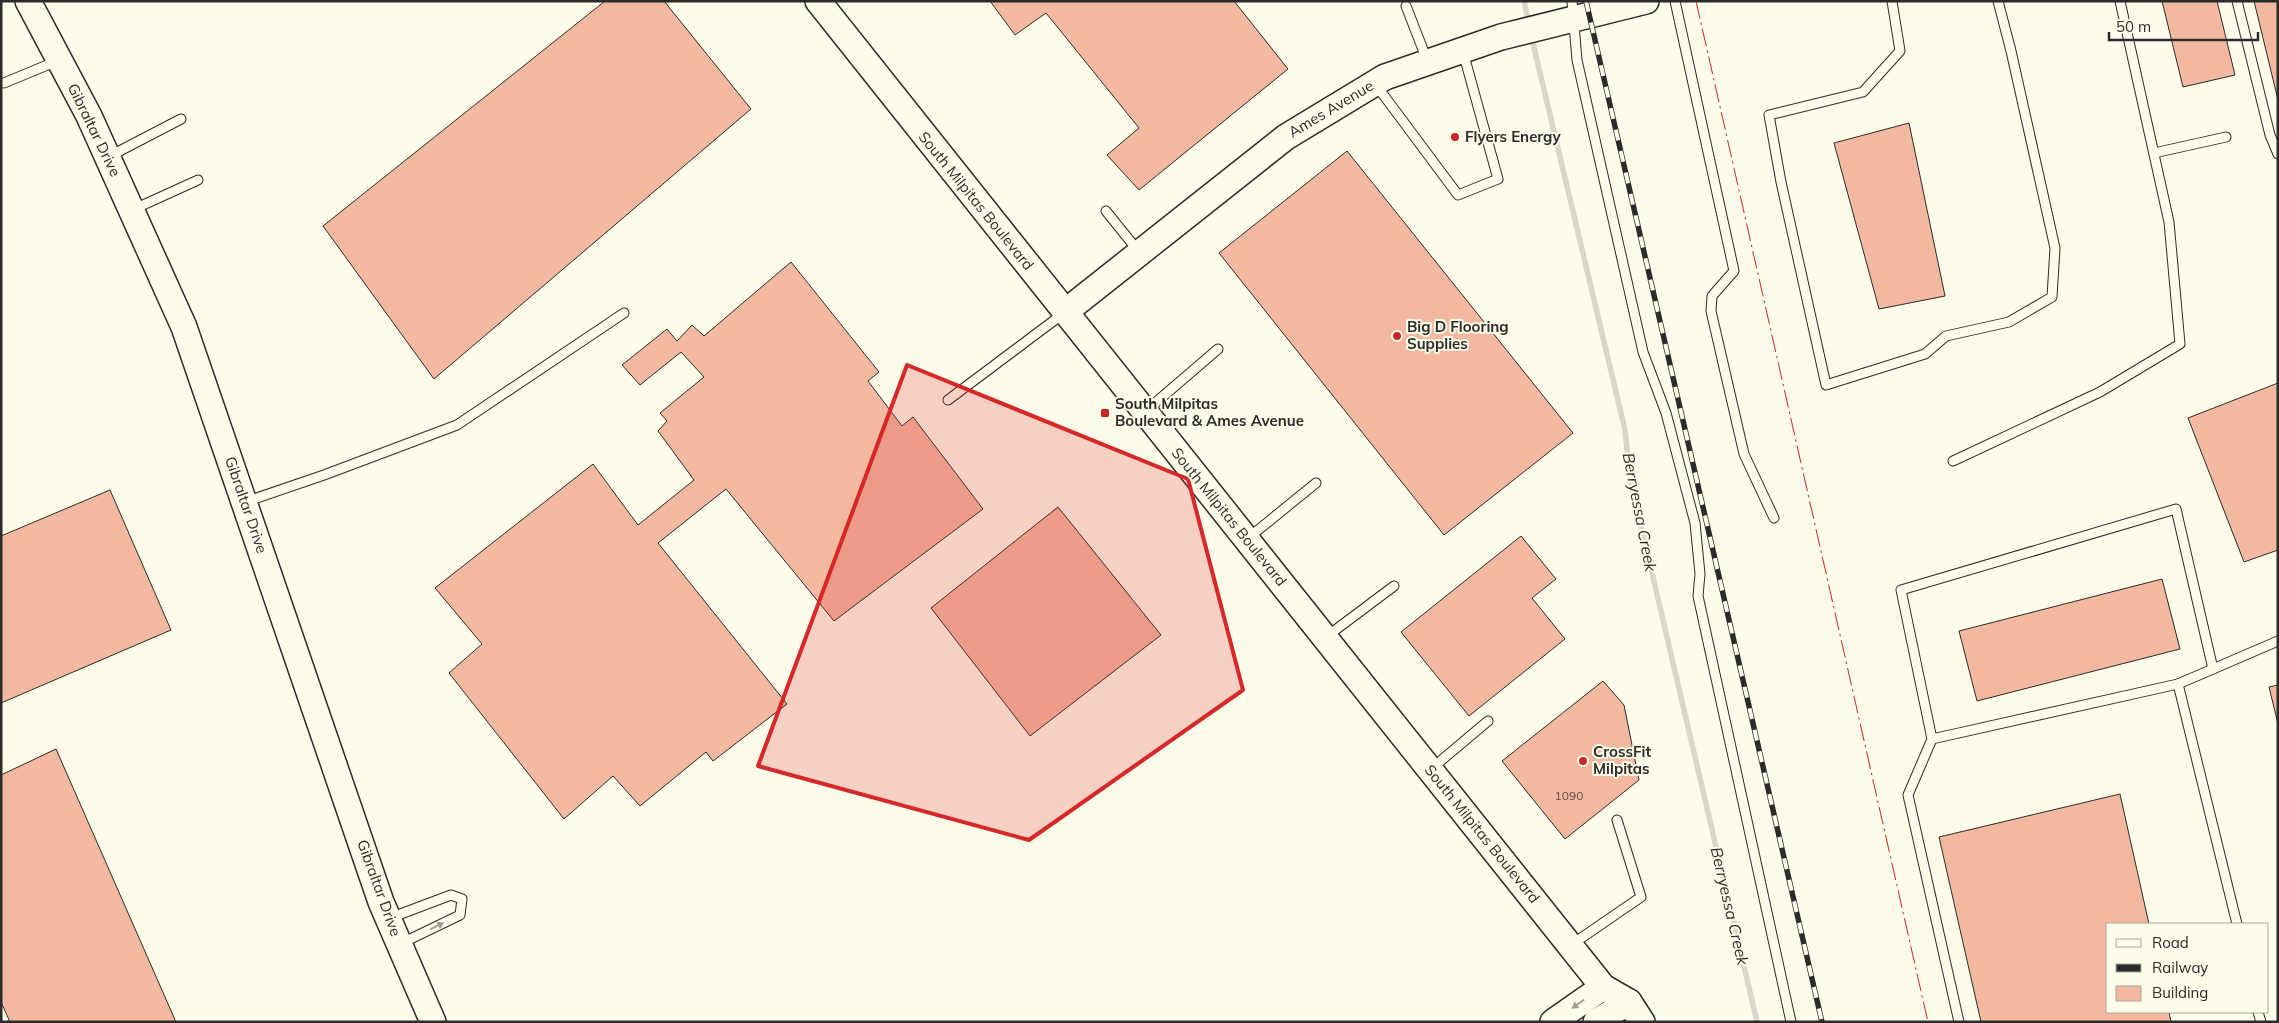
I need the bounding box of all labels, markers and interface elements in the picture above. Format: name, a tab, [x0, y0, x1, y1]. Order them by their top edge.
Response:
scale bar	[2109, 10, 2258, 42]
text: 50 m	[2116, 17, 2151, 36]
street label: Ames Avenue	[1285, 76, 1377, 141]
street label: Gibraltar Drive	[64, 80, 125, 179]
place label: Flyers Energy	[1465, 127, 1561, 146]
street label: South Milpitas Boulevard	[915, 128, 1038, 274]
marker: Flyers Energy	[1449, 131, 1461, 143]
place label: Big D Flooring Supplies	[1407, 317, 1509, 353]
marker: Big D Flooring Supplies	[1391, 330, 1403, 342]
place label: South Milpitas Boulevard & Ames Avenue	[1115, 394, 1304, 430]
marker: South Milpitas Boulevard & Ames Avenue	[1099, 407, 1111, 419]
street label: South Milpitas Boulevard	[1168, 444, 1291, 590]
water label: Berryessa Creek	[1619, 451, 1661, 574]
street label: Gibraltar Drive	[221, 454, 272, 556]
place label: CrossFit Milpitas	[1593, 742, 1651, 778]
marker: CrossFit Milpitas	[1577, 755, 1589, 767]
street label: South Milpitas Boulevard	[1421, 761, 1544, 907]
house number: 1090	[1555, 788, 1583, 803]
street label: Gibraltar Drive	[353, 837, 406, 939]
water label: Berryessa Creek	[1707, 845, 1753, 968]
one-way arrow	[430, 922, 444, 930]
legend	[2106, 923, 2269, 1013]
text: Road	[2152, 933, 2189, 952]
text: Railway	[2152, 958, 2208, 977]
text: Building	[2152, 983, 2208, 1002]
one-way arrow	[1571, 999, 1584, 1009]

